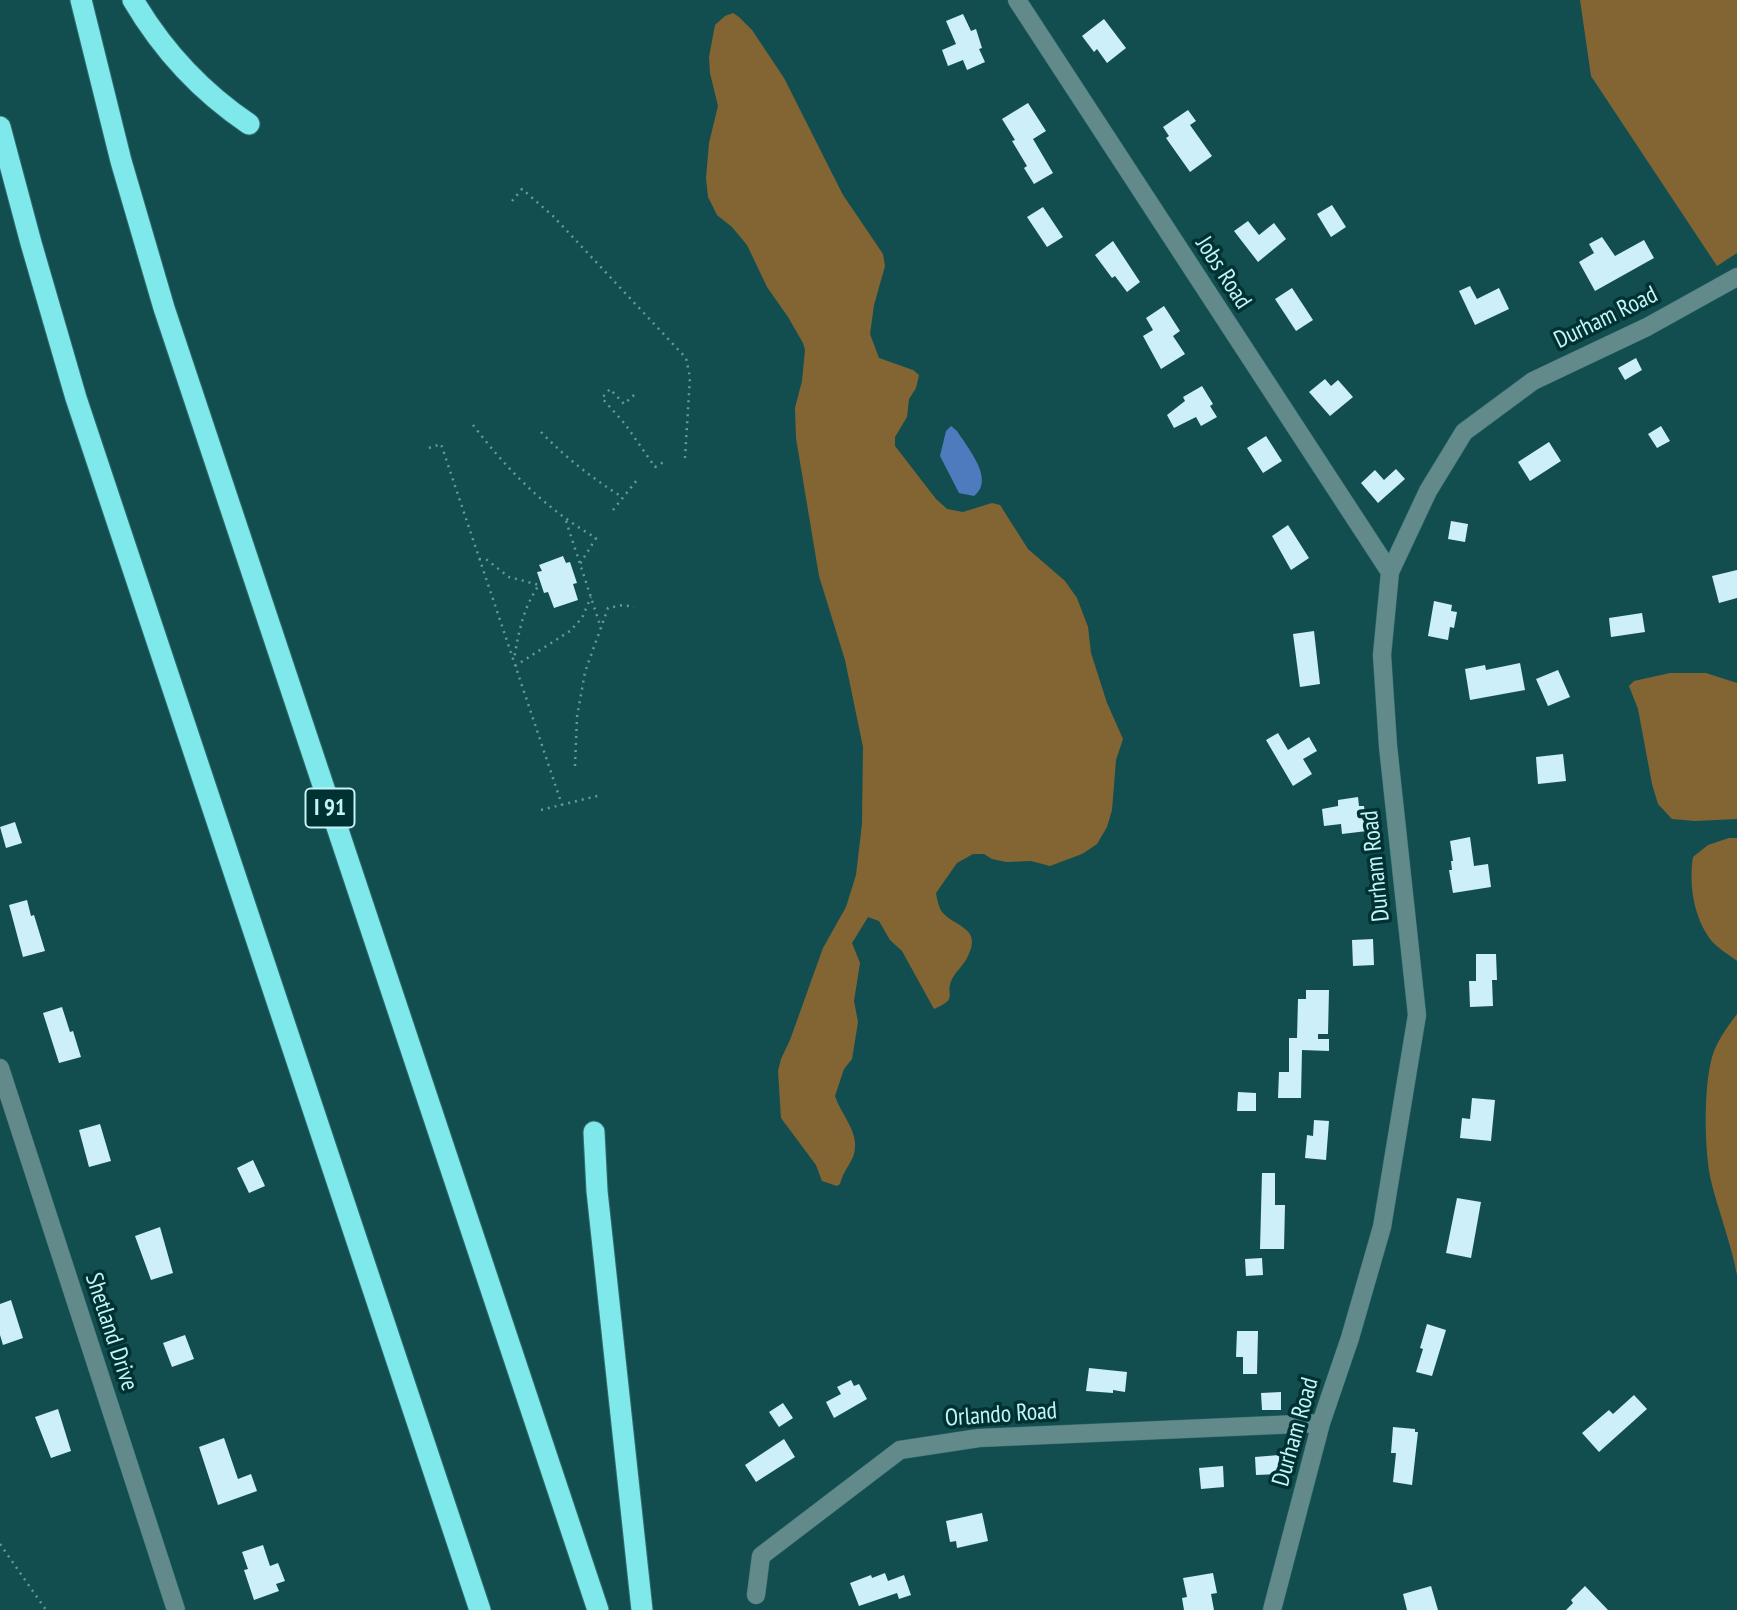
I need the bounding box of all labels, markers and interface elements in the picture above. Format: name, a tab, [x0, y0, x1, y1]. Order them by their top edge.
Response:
street label: Jobs Road	[1189, 231, 1257, 315]
street label: Durham Road	[1550, 281, 1662, 355]
road number: I 91	[306, 788, 354, 828]
street label: Durham Road	[1356, 809, 1396, 923]
street label: Shetland Drive	[78, 1269, 144, 1395]
street label: Durham Road	[1267, 1374, 1325, 1490]
street label: Orlando Road	[944, 1397, 1058, 1433]

